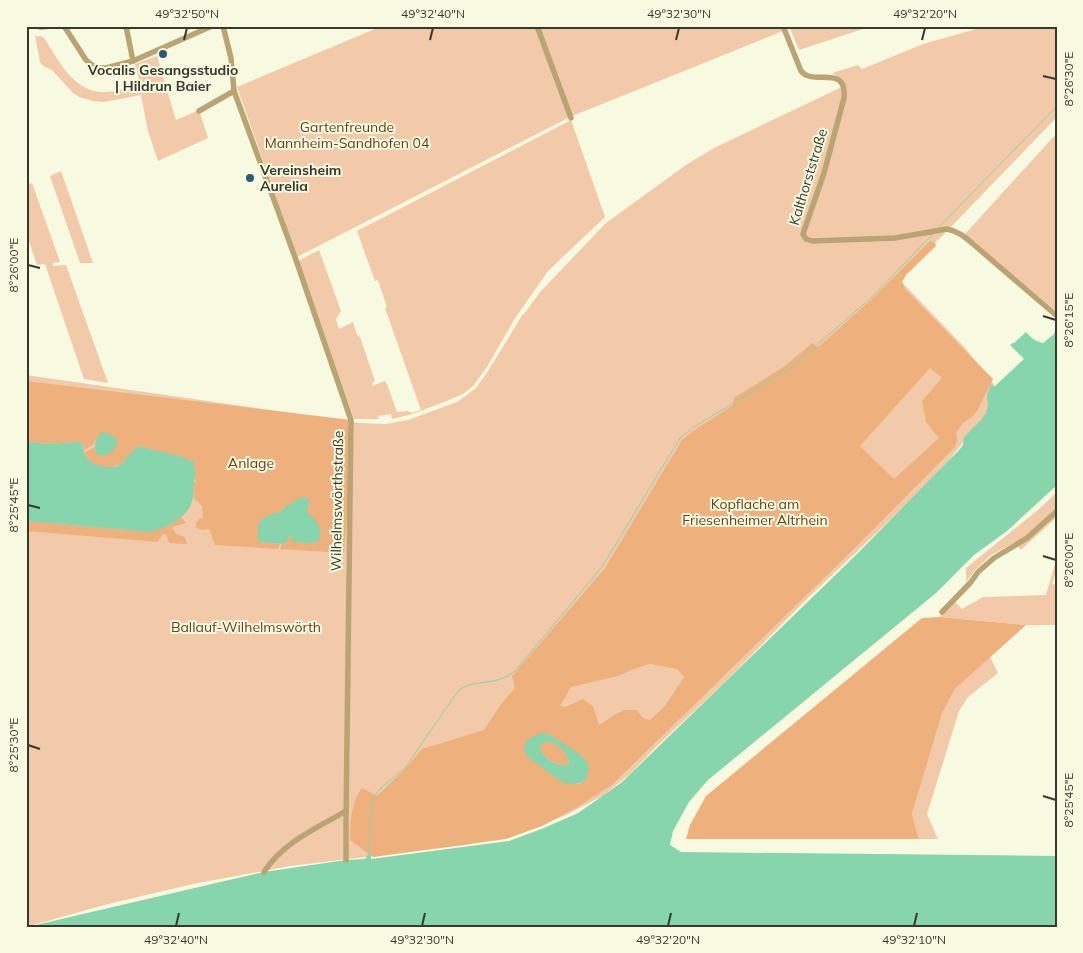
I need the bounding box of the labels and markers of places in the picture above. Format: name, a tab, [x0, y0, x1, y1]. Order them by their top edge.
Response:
marker: Vocalis Gesangsstudio | Hildrun Baier	[157, 48, 169, 60]
place label: Vocalis Gesangsstudio | Hildrun Baier	[87, 61, 238, 95]
place label: Vereinsheim Aurelia	[259, 161, 341, 195]
marker: Vereinsheim Aurelia	[244, 172, 256, 184]

